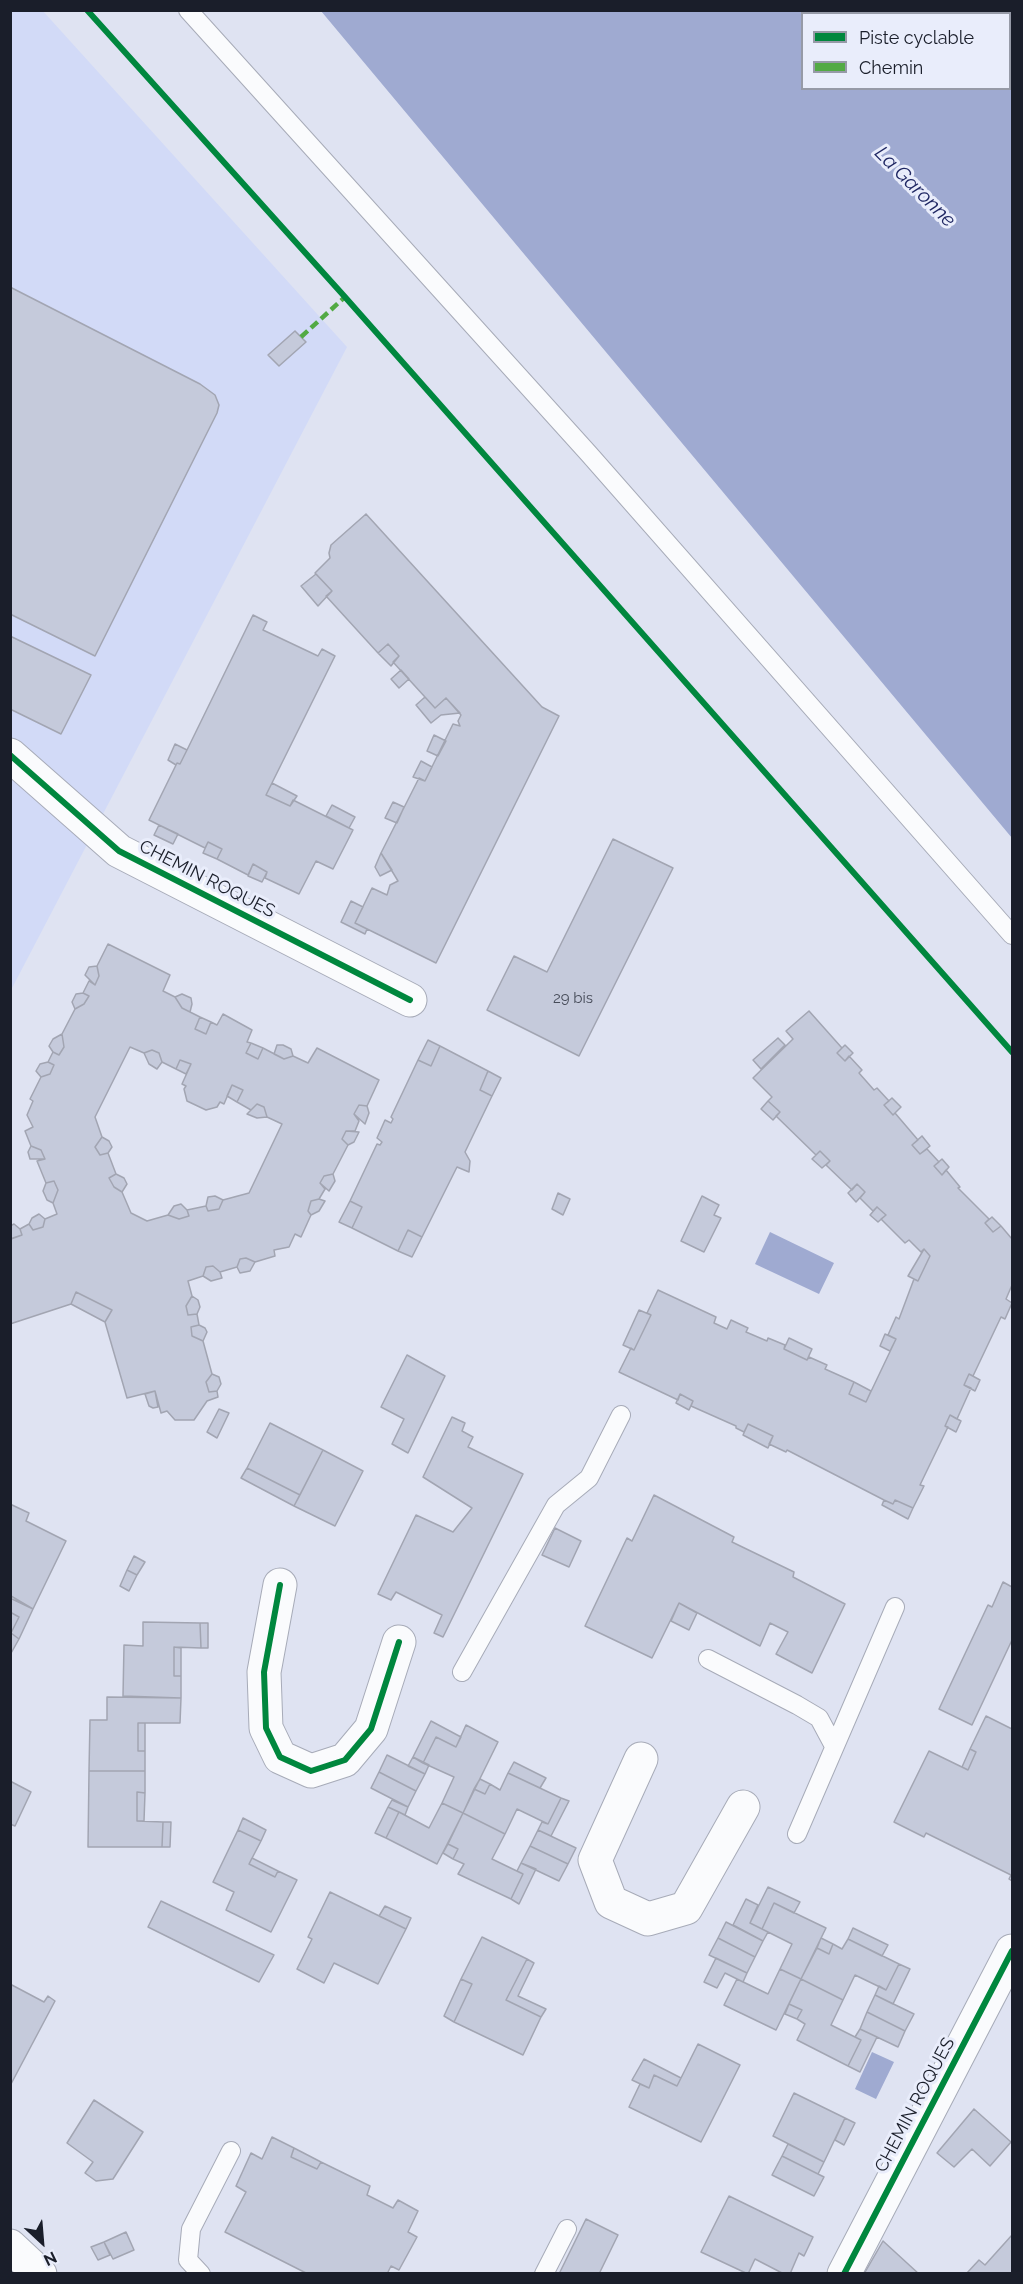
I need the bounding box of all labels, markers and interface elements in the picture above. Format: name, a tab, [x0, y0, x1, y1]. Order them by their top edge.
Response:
legend	[801, 12, 1011, 90]
text: Piste cyclable	[859, 27, 974, 48]
text: Chemin	[859, 57, 923, 78]
water label: La Garonne	[870, 142, 960, 232]
street label: CHEMIN ROQUES	[136, 835, 278, 923]
house number: 29 bis	[553, 989, 593, 1007]
street label: CHEMIN ROQUES	[870, 2034, 960, 2176]
north arrow	[12, 2212, 72, 2272]
text: N	[40, 2247, 60, 2270]

